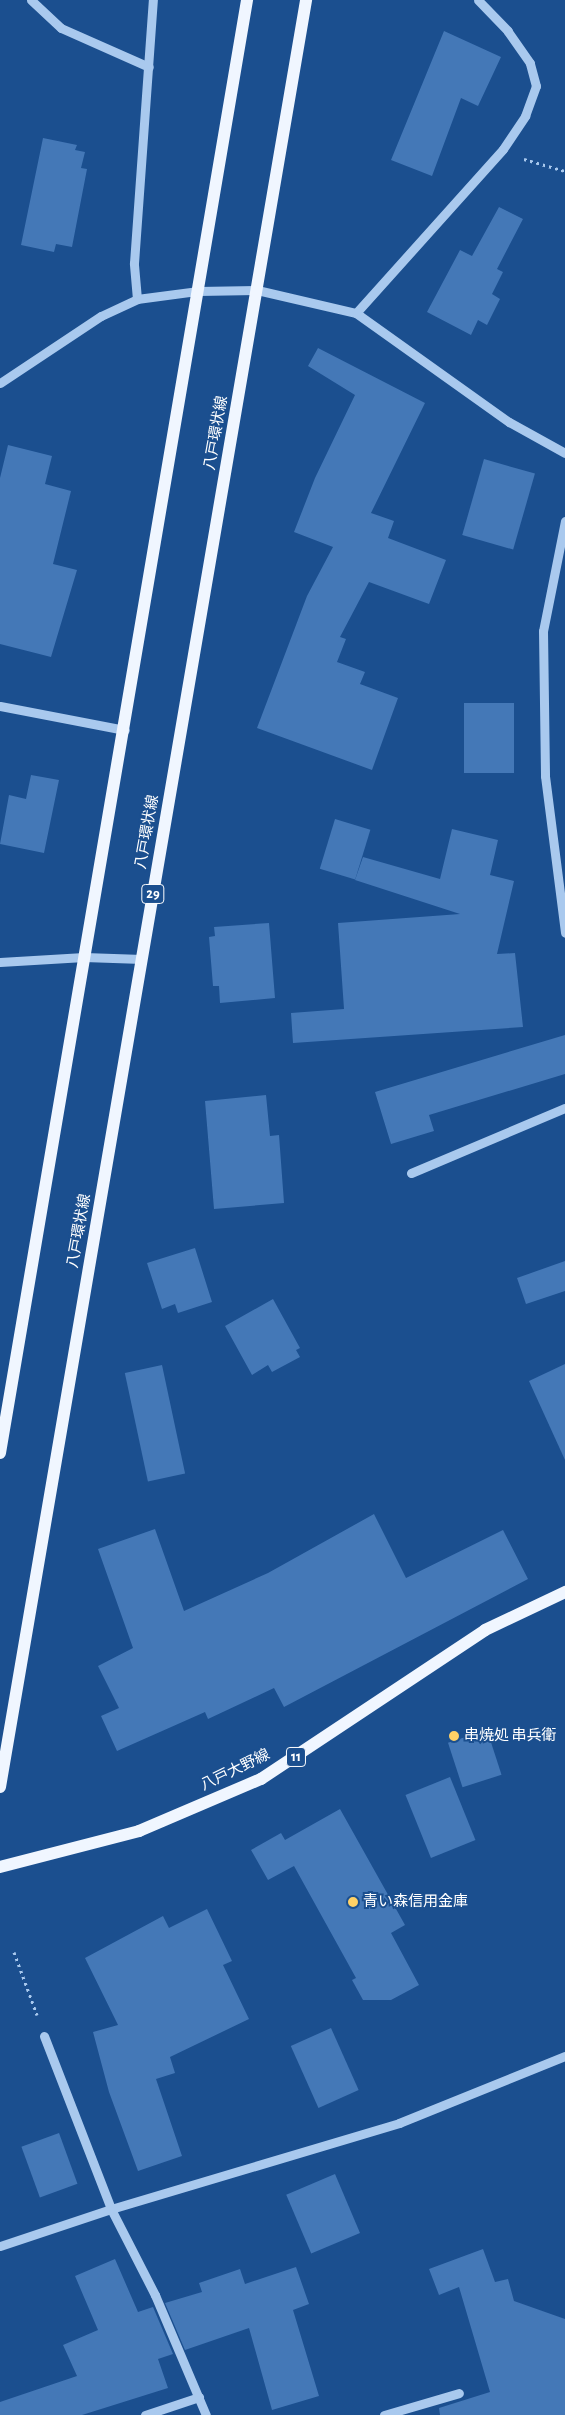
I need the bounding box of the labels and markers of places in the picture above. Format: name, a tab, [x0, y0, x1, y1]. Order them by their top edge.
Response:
place label: 串焼処 串兵衛	[464, 1727, 556, 1745]
marker: 串焼処 串兵衛	[448, 1730, 460, 1742]
place label: 青い森信用金庫	[363, 1893, 468, 1911]
marker: 青い森信用金庫	[347, 1896, 359, 1908]

